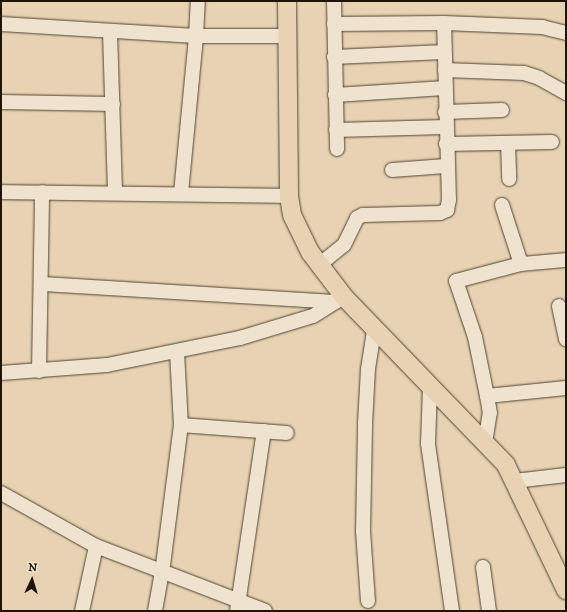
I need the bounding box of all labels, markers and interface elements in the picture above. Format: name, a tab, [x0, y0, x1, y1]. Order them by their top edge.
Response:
north arrow	[12, 560, 52, 600]
text: N	[28, 561, 38, 575]

